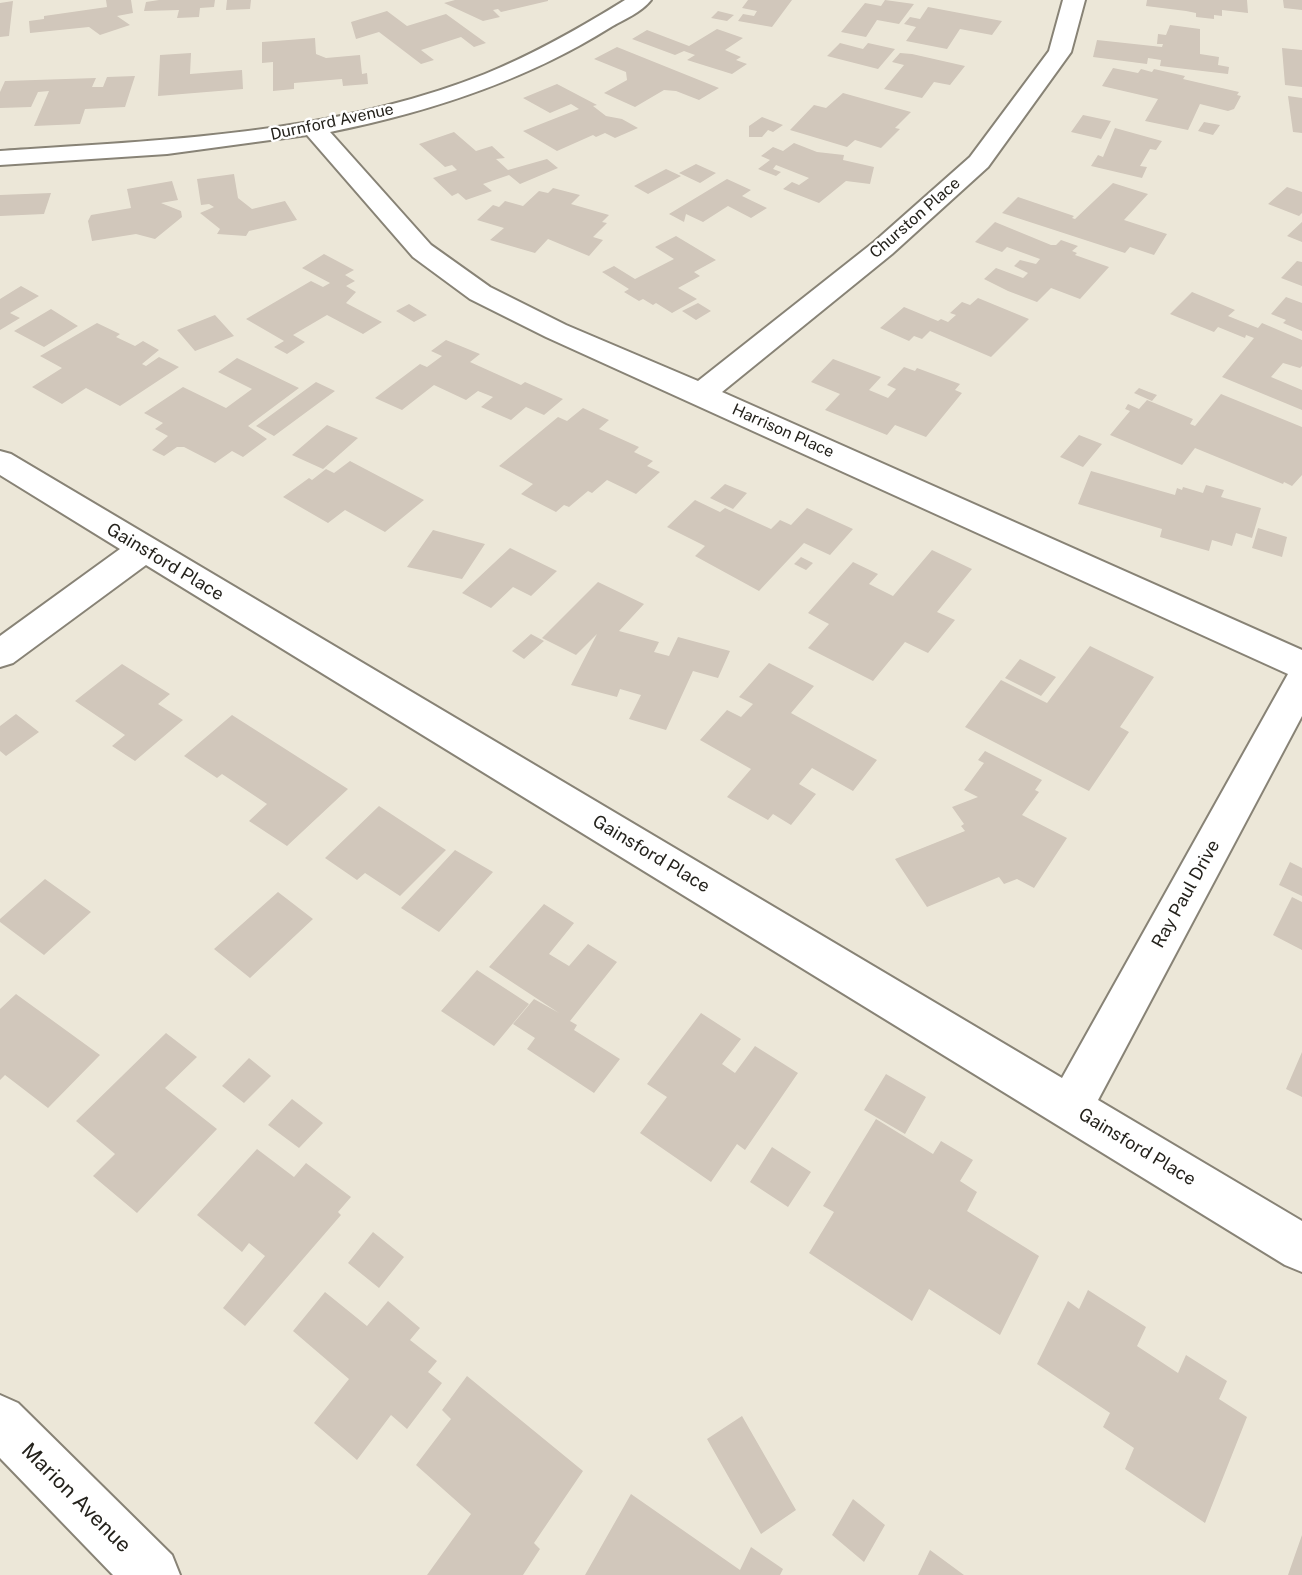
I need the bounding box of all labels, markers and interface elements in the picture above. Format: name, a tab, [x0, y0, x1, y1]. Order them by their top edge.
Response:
street label: Durnford Avenue	[269, 100, 395, 144]
street label: Churston Place	[866, 174, 964, 262]
street label: Harrison Place	[729, 400, 837, 462]
street label: Gainsford Place	[102, 518, 228, 606]
street label: Gainsford Place	[588, 810, 714, 898]
street label: Ray Paul Drive	[1147, 836, 1225, 952]
street label: Gainsford Place	[1074, 1103, 1200, 1191]
street label: Marion Avenue	[16, 1438, 136, 1558]

